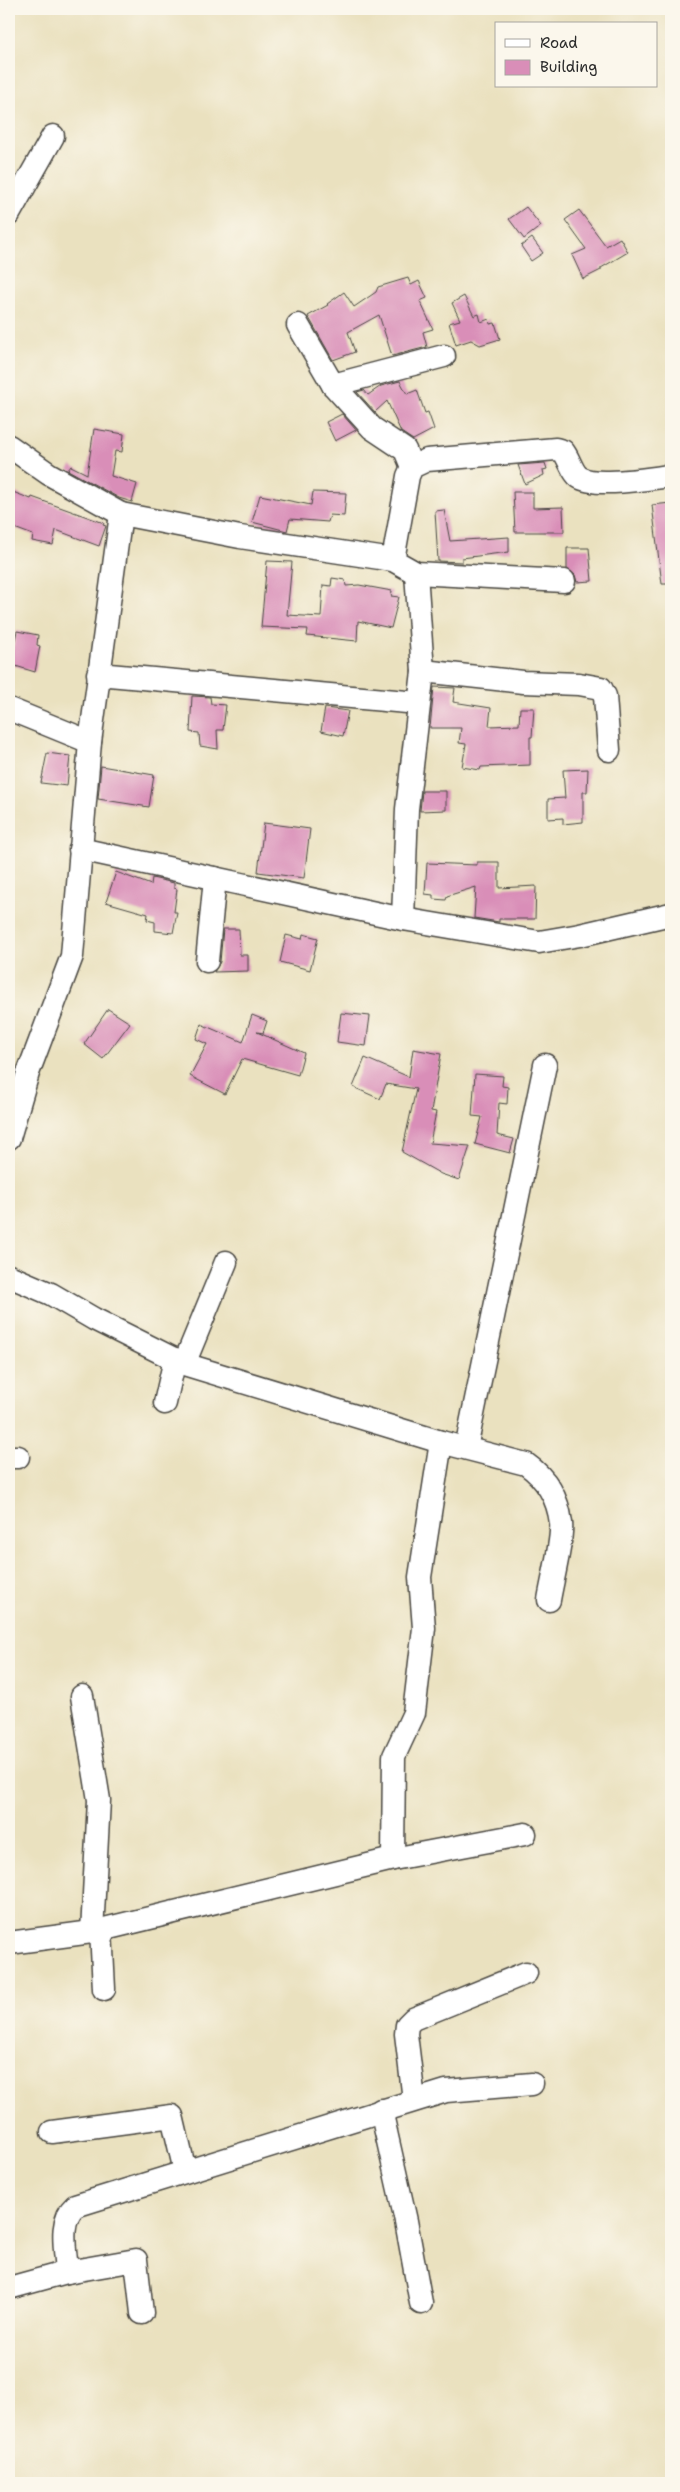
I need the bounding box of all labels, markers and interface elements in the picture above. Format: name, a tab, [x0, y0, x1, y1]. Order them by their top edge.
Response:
legend	[495, 22, 658, 88]
text: Road	[540, 33, 578, 53]
text: Building	[540, 57, 597, 77]

